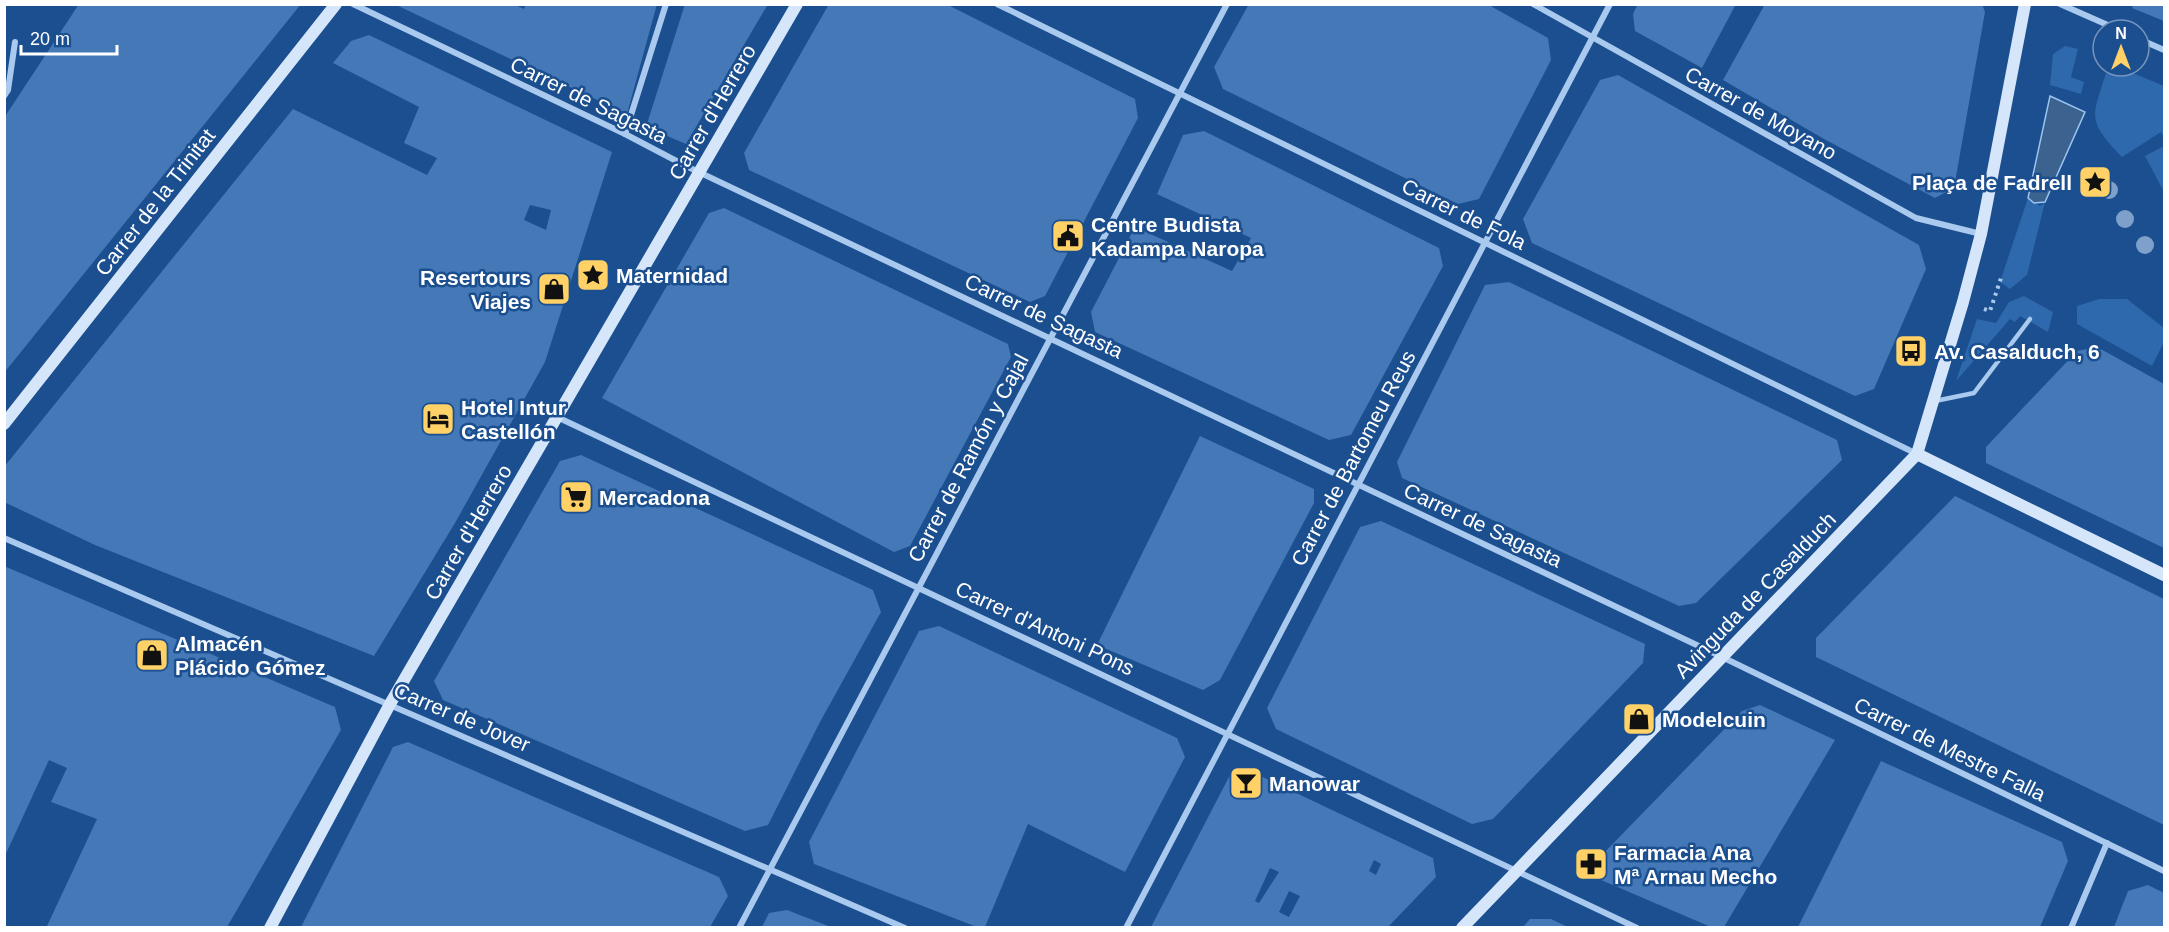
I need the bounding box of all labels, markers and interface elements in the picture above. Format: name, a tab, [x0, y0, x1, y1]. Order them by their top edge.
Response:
scale bar	[21, 18, 117, 56]
north arrow	[2091, 18, 2151, 78]
text: N	[2115, 25, 2127, 42]
text: 20 m	[30, 29, 70, 49]
street label: Carrer d'Herrero	[664, 40, 760, 184]
street label: Carrer de Sagasta	[507, 52, 671, 148]
street label: Carrer de Moyano	[1681, 62, 1841, 164]
street label: Carrer de la Trinitat	[91, 124, 219, 280]
place icon: Plaça de Fadrell	[2077, 164, 2113, 200]
place label: Plaça de Fadrell	[1912, 171, 2072, 194]
street label: Carrer de Fola	[1398, 174, 1530, 254]
place label: Centre Budista Kadampa Naropa	[1091, 213, 1264, 260]
public building icon: Centre Budista Kadampa Naropa	[1050, 218, 1086, 254]
place icon: Maternidad	[575, 257, 611, 293]
place label: Maternidad	[616, 264, 728, 287]
place label: Resertours Viajes	[420, 266, 531, 313]
street label: Carrer de Sagasta	[961, 269, 1127, 363]
shop icon: Resertours Viajes	[536, 271, 572, 307]
bus stop icon: Av. Casalduch, 6	[1893, 333, 1929, 369]
place label: Av. Casalduch, 6	[1934, 340, 2100, 363]
street label: Carrer de Bartomeu Reus	[1286, 346, 1420, 570]
street label: Carrer de Ramón y Cajal	[903, 350, 1033, 566]
place label: Hotel Intur Castellón	[461, 396, 566, 443]
hotel icon: Hotel Intur Castellón	[420, 401, 456, 437]
street label: Carrer d'Herrero	[420, 460, 516, 604]
street label: Carrer de Sagasta	[1400, 478, 1566, 572]
supermarket icon: Mercadona	[558, 479, 594, 515]
place label: Mercadona	[599, 486, 710, 509]
street label: Avinguda de Casalduch	[1670, 507, 1840, 683]
street label: Carrer d'Antoni Pons	[952, 577, 1138, 679]
place label: Almacén Plácido Gómez	[175, 632, 326, 679]
shop icon: Almacén Plácido Gómez	[134, 637, 170, 673]
street label: Carrer de Jover	[390, 678, 534, 756]
street label: Carrer de Mestre Falla	[1851, 693, 2050, 806]
shop icon: Modelcuin	[1621, 701, 1657, 737]
place label: Modelcuin	[1662, 708, 1766, 731]
bar icon: Manowar	[1228, 765, 1264, 801]
place label: Manowar	[1269, 772, 1360, 795]
place label: Farmacia Ana Mª Arnau Mecho	[1614, 841, 1777, 888]
pharmacy icon: Farmacia Ana Mª Arnau Mecho	[1573, 846, 1609, 882]

